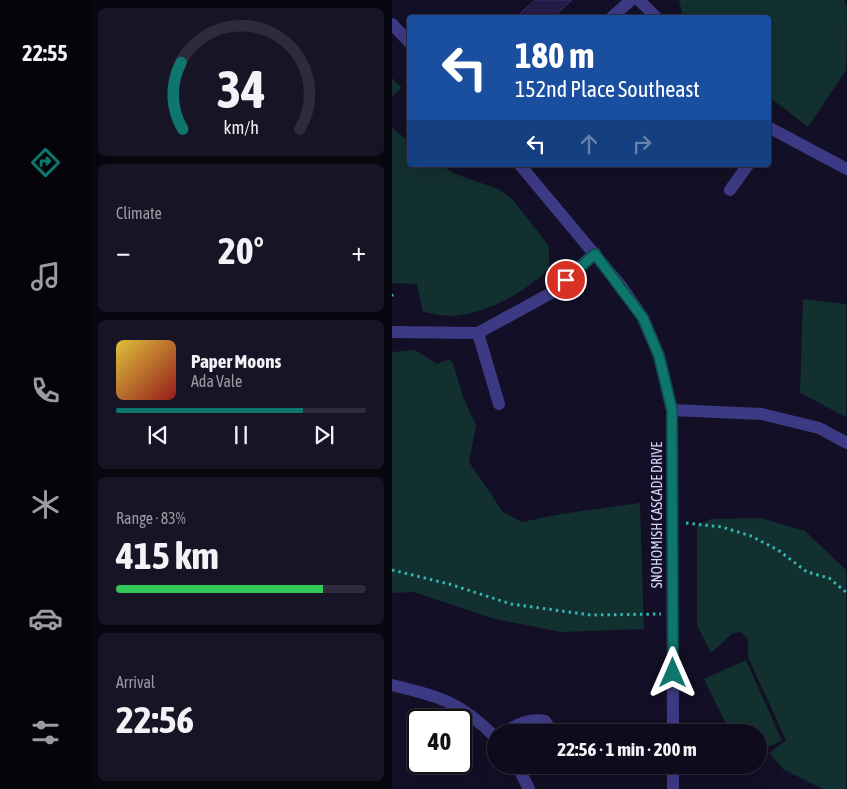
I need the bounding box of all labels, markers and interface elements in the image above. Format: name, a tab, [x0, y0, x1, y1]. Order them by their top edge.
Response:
icon: left	[432, 35, 497, 100]
text: 180 m	[515, 35, 594, 75]
text: 22:55	[22, 40, 68, 66]
text: 34	[217, 59, 265, 119]
text: 152nd Place Southeast	[515, 76, 700, 102]
text: km/h	[223, 117, 259, 138]
icon: left	[522, 130, 550, 158]
icon: ahead	[575, 130, 603, 158]
icon: right	[628, 130, 656, 158]
icon: directions	[28, 145, 63, 180]
text: Climate	[116, 204, 162, 222]
text: 20°	[218, 229, 264, 272]
text: −	[116, 235, 131, 267]
text: +	[351, 235, 366, 267]
icon: music	[28, 259, 63, 294]
pin	[545, 259, 587, 301]
icon: arrive	[552, 266, 580, 294]
text: Paper Moons	[191, 350, 281, 372]
text: Ada Vale	[191, 372, 242, 390]
icon: phone	[28, 373, 63, 408]
icon: previous	[144, 421, 172, 449]
icon: pause	[227, 421, 255, 449]
icon: next	[310, 421, 338, 449]
street label: SNOHOMISH CASCADE DRIVE	[649, 442, 665, 588]
icon: climate	[28, 487, 63, 522]
text: Range · 83%	[116, 509, 186, 527]
text: 415 km	[116, 534, 219, 577]
icon: car	[28, 601, 63, 636]
position arrow	[646, 646, 698, 698]
text: Arrival	[116, 673, 155, 691]
text: 22:56	[116, 698, 194, 741]
speed limit sign: 40	[407, 709, 472, 774]
icon: filters	[28, 715, 63, 750]
text: 22:56 · 1 min · 200 m	[557, 738, 697, 760]

